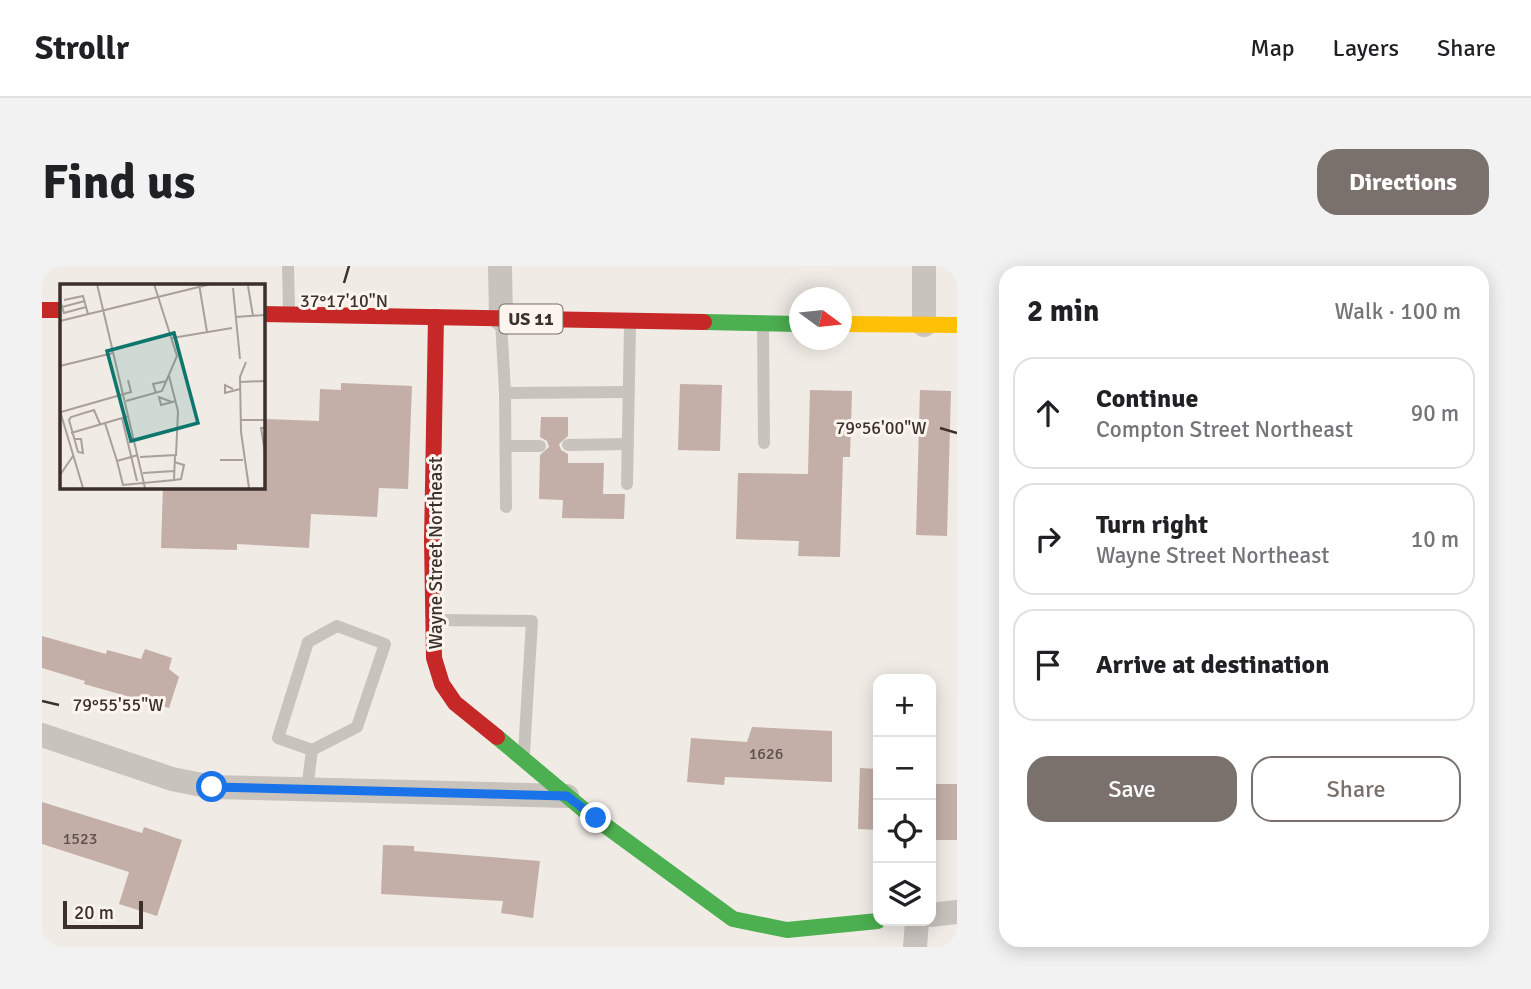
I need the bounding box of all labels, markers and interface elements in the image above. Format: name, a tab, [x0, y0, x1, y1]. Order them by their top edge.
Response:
text: Strollr	[35, 28, 129, 69]
text: Map	[1250, 33, 1295, 63]
text: Layers	[1333, 33, 1399, 63]
text: Share	[1437, 33, 1496, 63]
button: Directions	[1317, 149, 1489, 215]
text: Find us	[42, 152, 195, 212]
inset map	[60, 284, 264, 488]
north arrow	[789, 287, 852, 350]
text: 37°17'10"N	[300, 290, 388, 312]
text: 2 min	[1027, 293, 1099, 330]
text: Walk · 100 m	[1335, 297, 1461, 326]
road number: US 11	[500, 304, 562, 334]
text: Continue	[1096, 383, 1198, 415]
icon: ahead	[1029, 394, 1067, 432]
text: 90 m	[1411, 399, 1459, 428]
text: Compton Street Northeast	[1096, 415, 1353, 444]
text: 79°56'00"W	[836, 417, 926, 439]
street label: Wayne Street Northeast	[424, 456, 448, 649]
text: Turn right	[1096, 509, 1208, 541]
icon: right	[1029, 520, 1067, 558]
text: 10 m	[1411, 525, 1459, 554]
text: Wayne Street Northeast	[1096, 541, 1329, 570]
icon: arrive	[1029, 646, 1067, 684]
text: Arrive at destination	[1096, 649, 1329, 681]
map controls	[873, 674, 936, 926]
button: +	[873, 674, 936, 737]
text: 79°55'55"W	[73, 694, 163, 716]
button: −	[873, 737, 936, 800]
house number: 1626	[749, 744, 783, 764]
button: Save	[1027, 756, 1237, 822]
button: Share	[1251, 756, 1461, 822]
route start	[196, 771, 227, 802]
button: locate	[873, 800, 936, 863]
route end	[580, 802, 611, 833]
house number: 1523	[63, 829, 97, 849]
button: layers	[873, 863, 936, 926]
scale bar	[63, 898, 144, 930]
text: 20 m	[74, 901, 114, 925]

